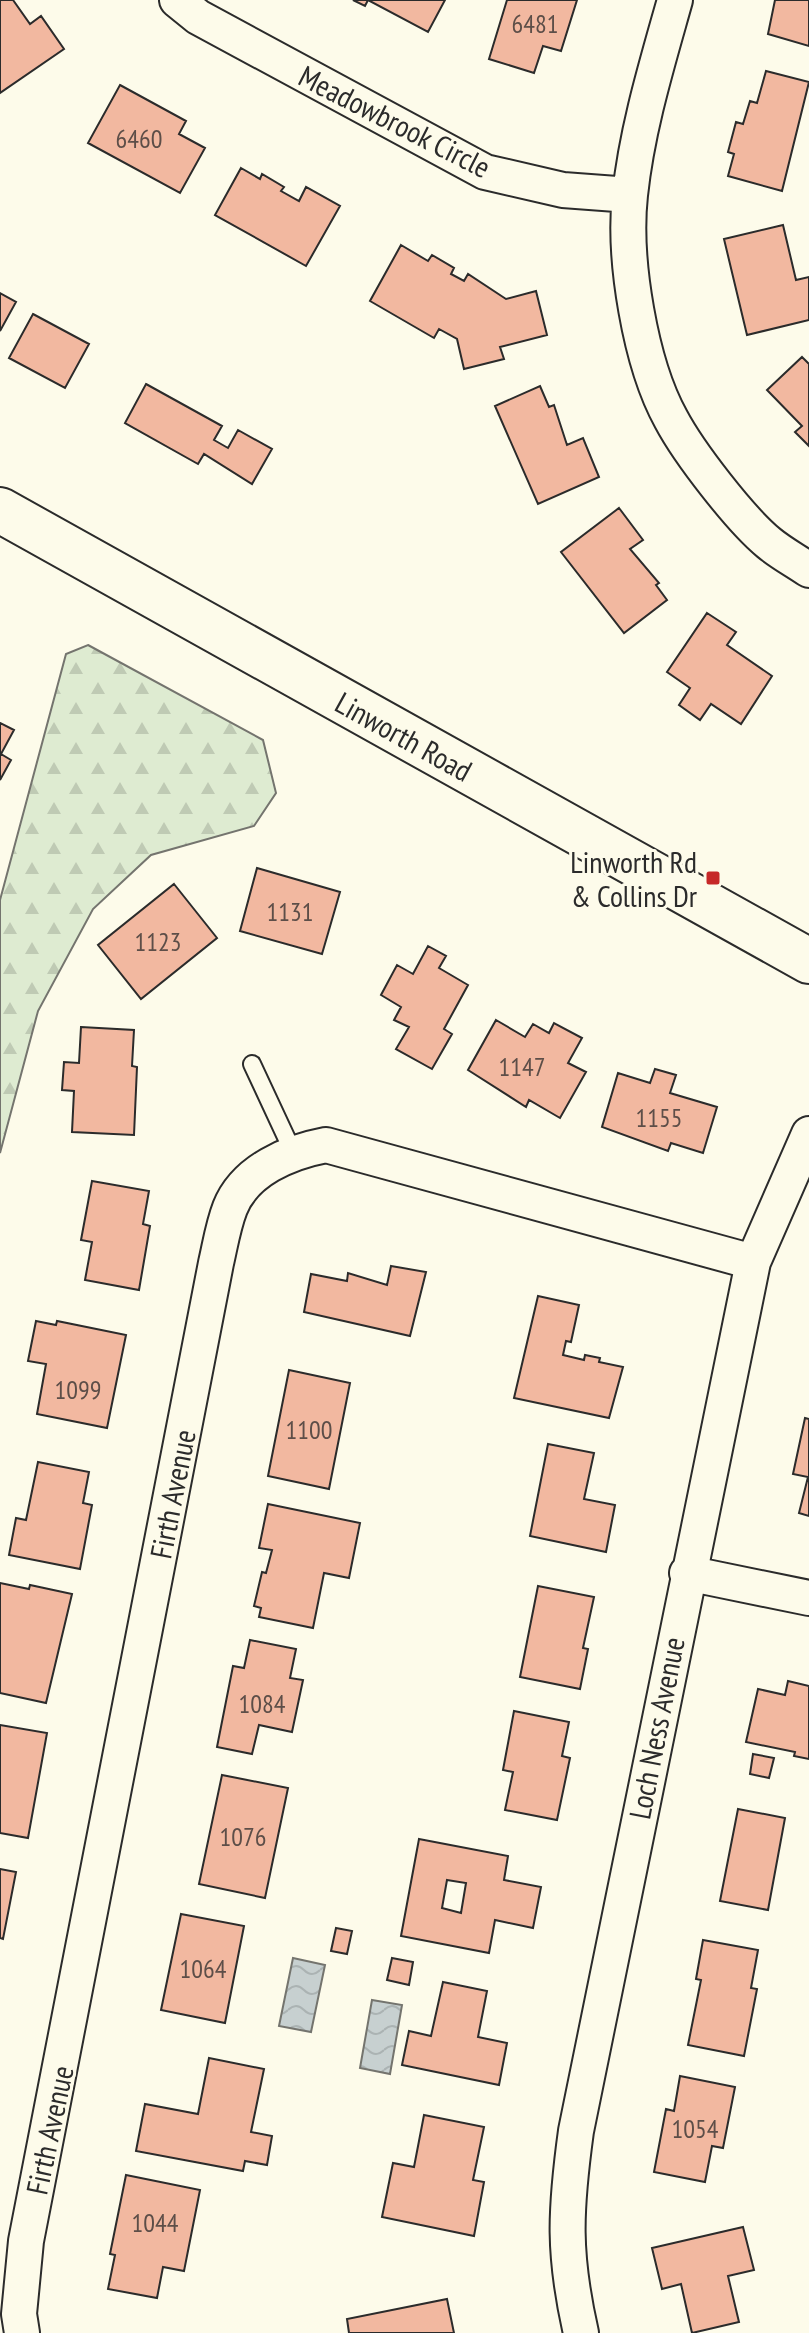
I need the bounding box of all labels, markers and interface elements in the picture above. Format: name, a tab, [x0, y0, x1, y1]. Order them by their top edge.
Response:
house number: 6481	[512, 7, 558, 40]
street label: Meadowbrook Circle	[293, 56, 497, 186]
house number: 6460	[116, 122, 162, 155]
street label: Linworth Road	[329, 682, 479, 790]
place label: Linworth Rd & Collins Dr	[570, 842, 698, 915]
marker: Linworth Rd & Collins Dr	[704, 869, 722, 887]
house number: 1131	[267, 895, 313, 928]
house number: 1123	[135, 925, 181, 958]
house number: 1147	[499, 1050, 545, 1083]
house number: 1155	[636, 1101, 682, 1134]
house number: 1099	[55, 1373, 101, 1406]
house number: 1100	[286, 1413, 332, 1446]
street label: Firth Avenue	[140, 1426, 204, 1562]
street label: Loch Ness Avenue	[619, 1634, 693, 1822]
house number: 1084	[239, 1687, 286, 1720]
house number: 1076	[220, 1820, 266, 1853]
house number: 1064	[180, 1952, 227, 1985]
street label: Firth Avenue	[16, 2062, 82, 2198]
house number: 1054	[672, 2112, 719, 2145]
house number: 1044	[132, 2206, 179, 2239]

